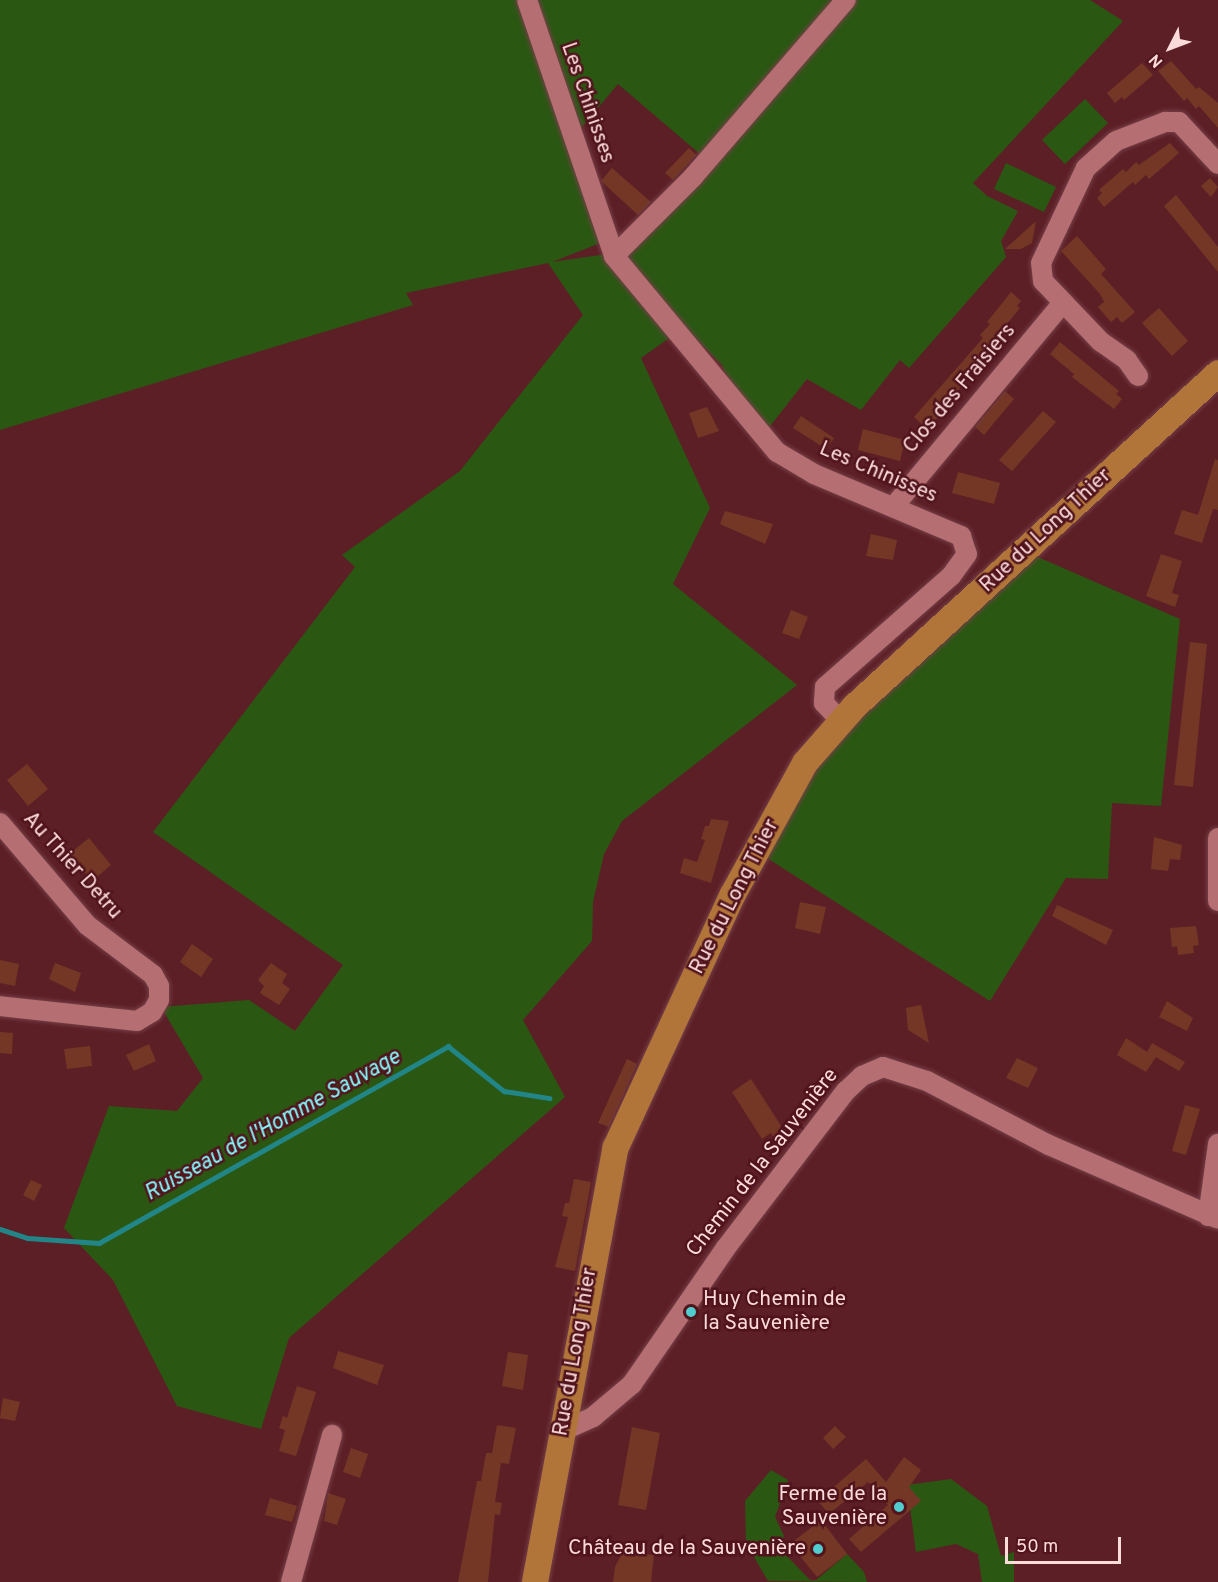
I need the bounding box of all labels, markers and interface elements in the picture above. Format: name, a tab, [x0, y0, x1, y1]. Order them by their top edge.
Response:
north arrow	[1140, 18, 1200, 78]
street label: Les Chinisses	[555, 39, 619, 167]
text: N	[1145, 49, 1168, 71]
street label: Clos des Fraisiers	[898, 319, 1022, 459]
street label: Les Chinisses	[815, 437, 941, 509]
street label: Rue du Long Thier	[975, 463, 1117, 599]
street label: Au Thier Detru	[17, 807, 127, 925]
street label: Rue du Long Thier	[685, 815, 785, 979]
water label: Ruisseau de l'Homme Sauvage	[140, 1044, 406, 1208]
street label: Chemin de la Sauvenière	[682, 1064, 844, 1262]
street label: Rue du Long Thier	[549, 1265, 603, 1439]
place label: Huy Chemin de la Sauvenière	[703, 1287, 846, 1337]
marker: Huy Chemin de la Sauvenière	[684, 1305, 698, 1319]
place label: Ferme de la Sauvenière	[778, 1482, 887, 1532]
marker: Ferme de la Sauvenière	[892, 1500, 906, 1514]
scale bar	[1008, 1525, 1124, 1563]
place label: Château de la Sauvenière	[568, 1536, 806, 1562]
text: 50 m	[1016, 1536, 1058, 1559]
marker: Château de la Sauvenière	[811, 1542, 825, 1556]

